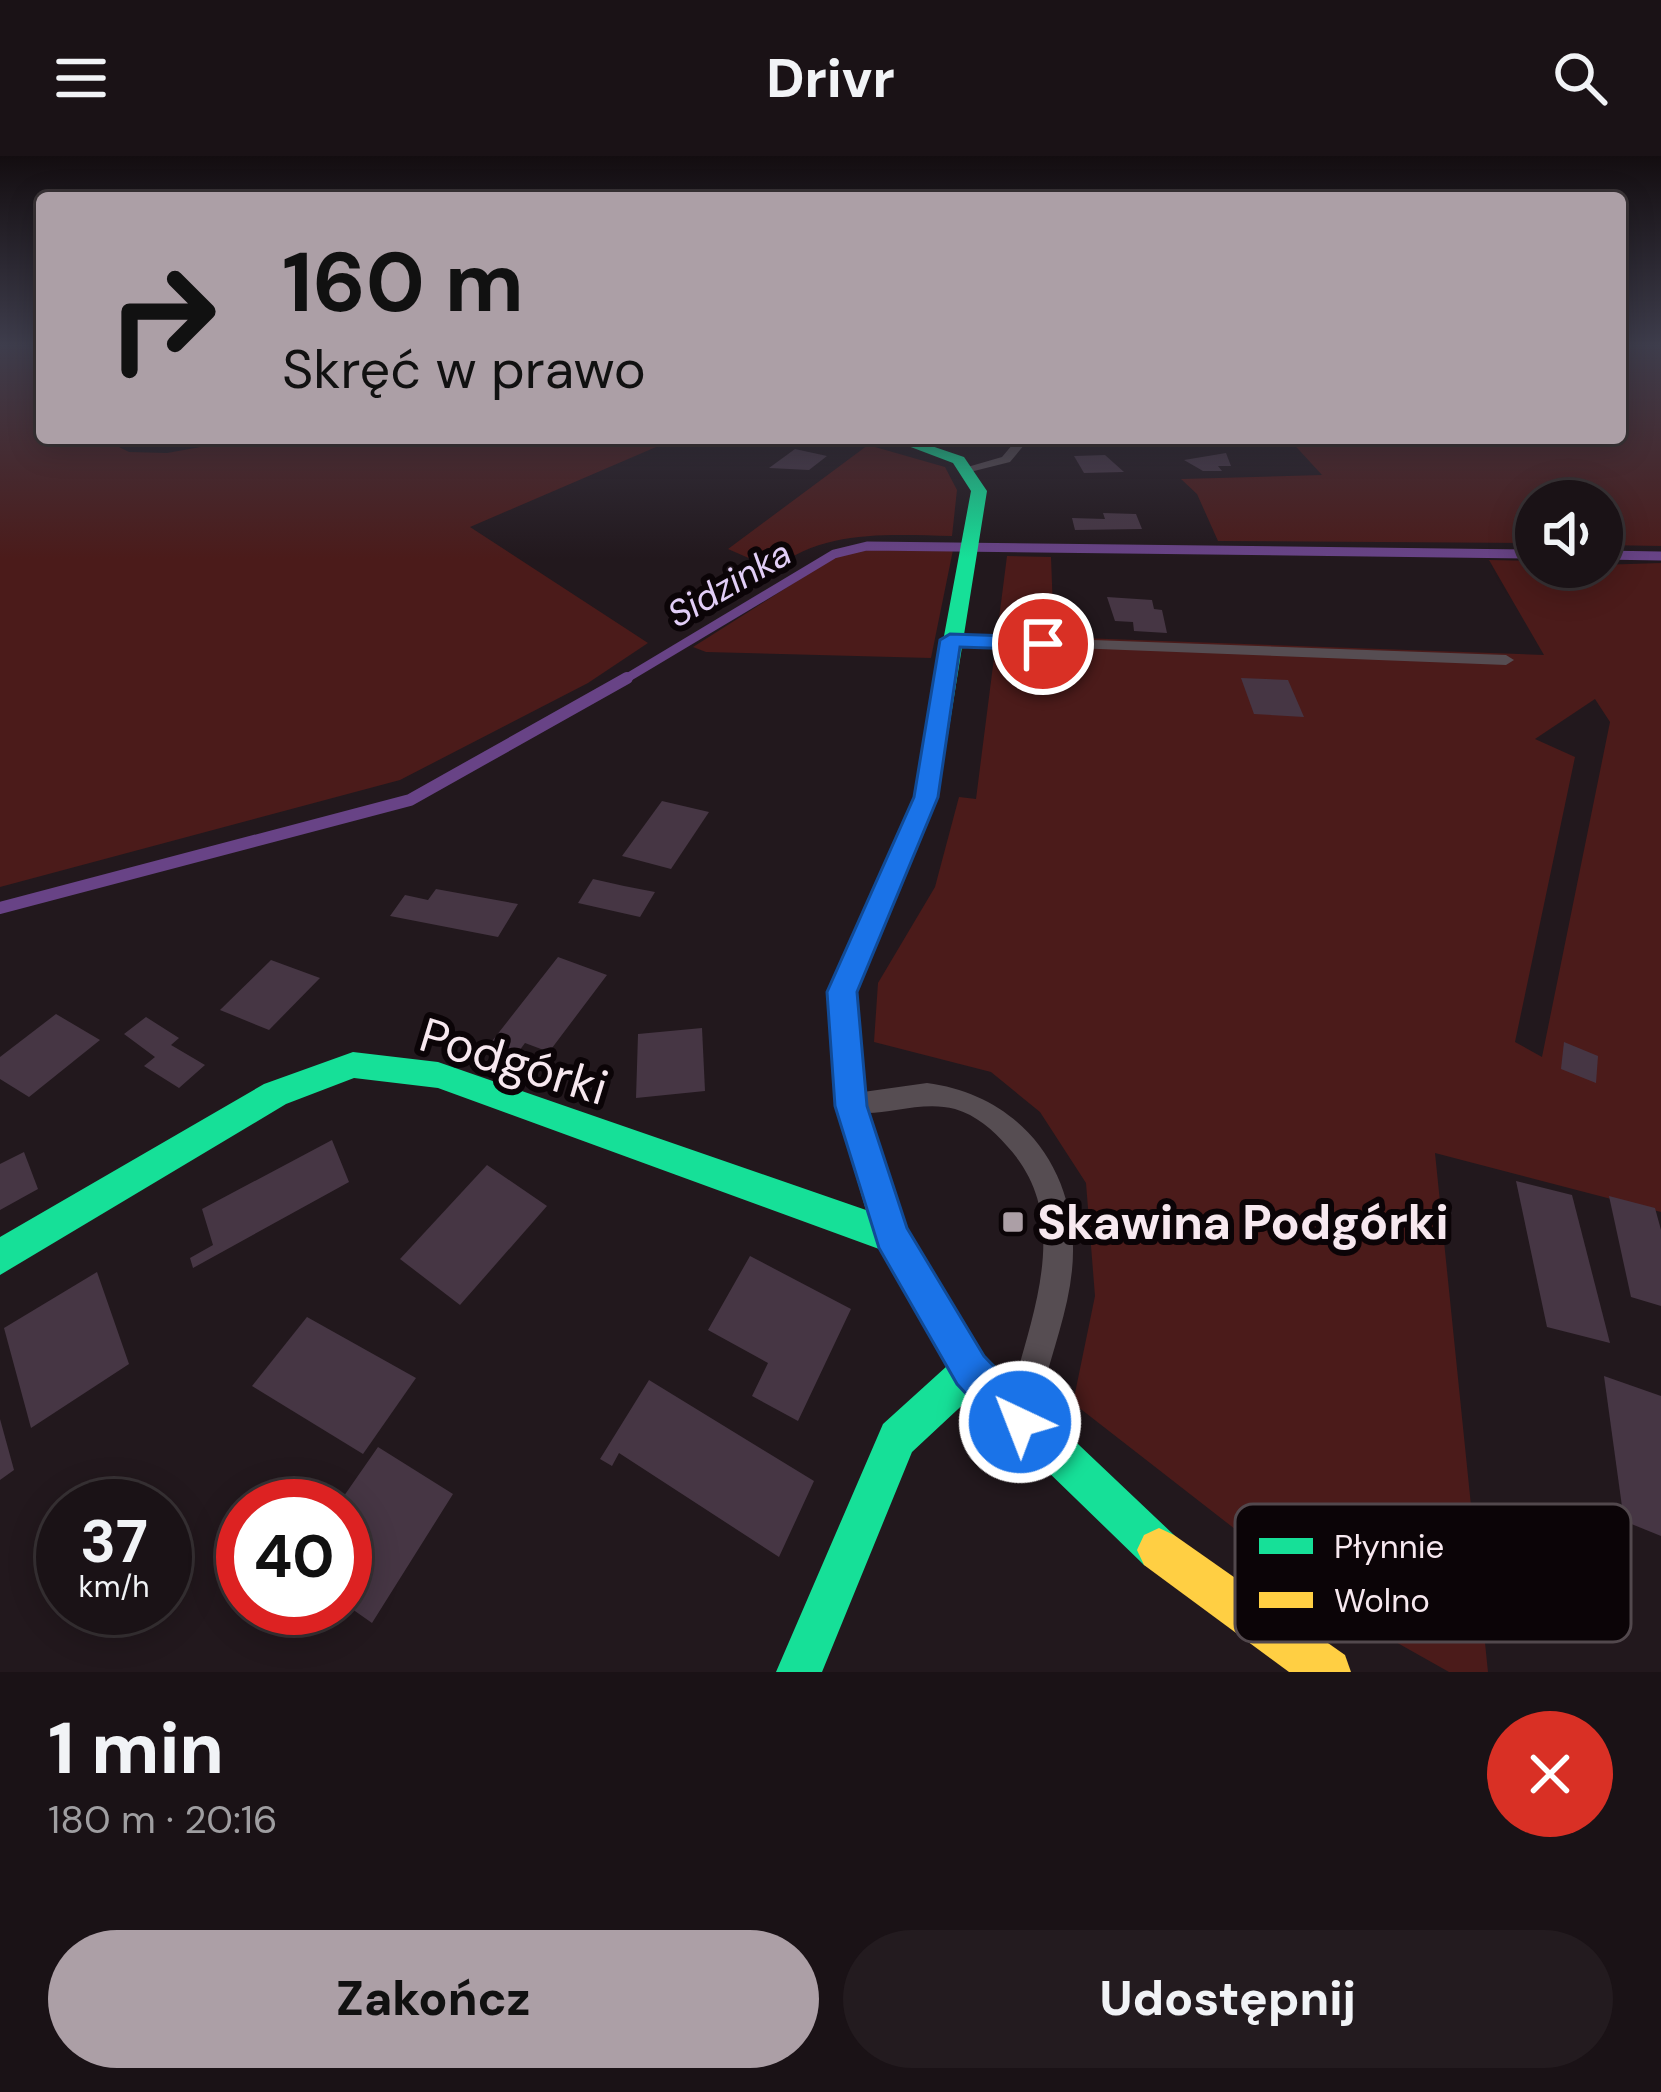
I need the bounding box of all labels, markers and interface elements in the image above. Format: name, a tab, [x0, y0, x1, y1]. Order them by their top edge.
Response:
text: Drivr	[766, 43, 895, 114]
icon: menu	[48, 45, 114, 111]
icon: search	[1547, 45, 1613, 111]
text: 160 m	[282, 228, 524, 337]
icon: right	[84, 240, 240, 396]
text: Skręć w prawo	[282, 334, 646, 405]
map controls	[1515, 480, 1623, 588]
button: sound	[1515, 480, 1623, 588]
water label: Sidzinka	[659, 529, 800, 638]
pin	[992, 593, 1094, 695]
icon: arrive	[1010, 611, 1076, 677]
street label: Podgórki	[412, 1003, 615, 1120]
place label: Skawina Podgórki	[1037, 1191, 1449, 1254]
marker: Skawina Podgórki	[1000, 1209, 1026, 1235]
position arrow	[957, 1359, 1083, 1485]
speed limit sign: 40	[216, 1479, 372, 1635]
text: 37	[80, 1502, 148, 1581]
legend	[1235, 1504, 1631, 1642]
text: Płynnie	[1334, 1525, 1444, 1568]
text: km/h	[79, 1567, 149, 1606]
text: Wolno	[1334, 1579, 1430, 1622]
text: 1 min	[48, 1702, 224, 1795]
button: close	[1487, 1711, 1613, 1837]
text: 180 m · 20:16	[48, 1794, 277, 1845]
button: Zakończ	[48, 1930, 819, 2068]
button: Udostępnij	[843, 1930, 1613, 2068]

